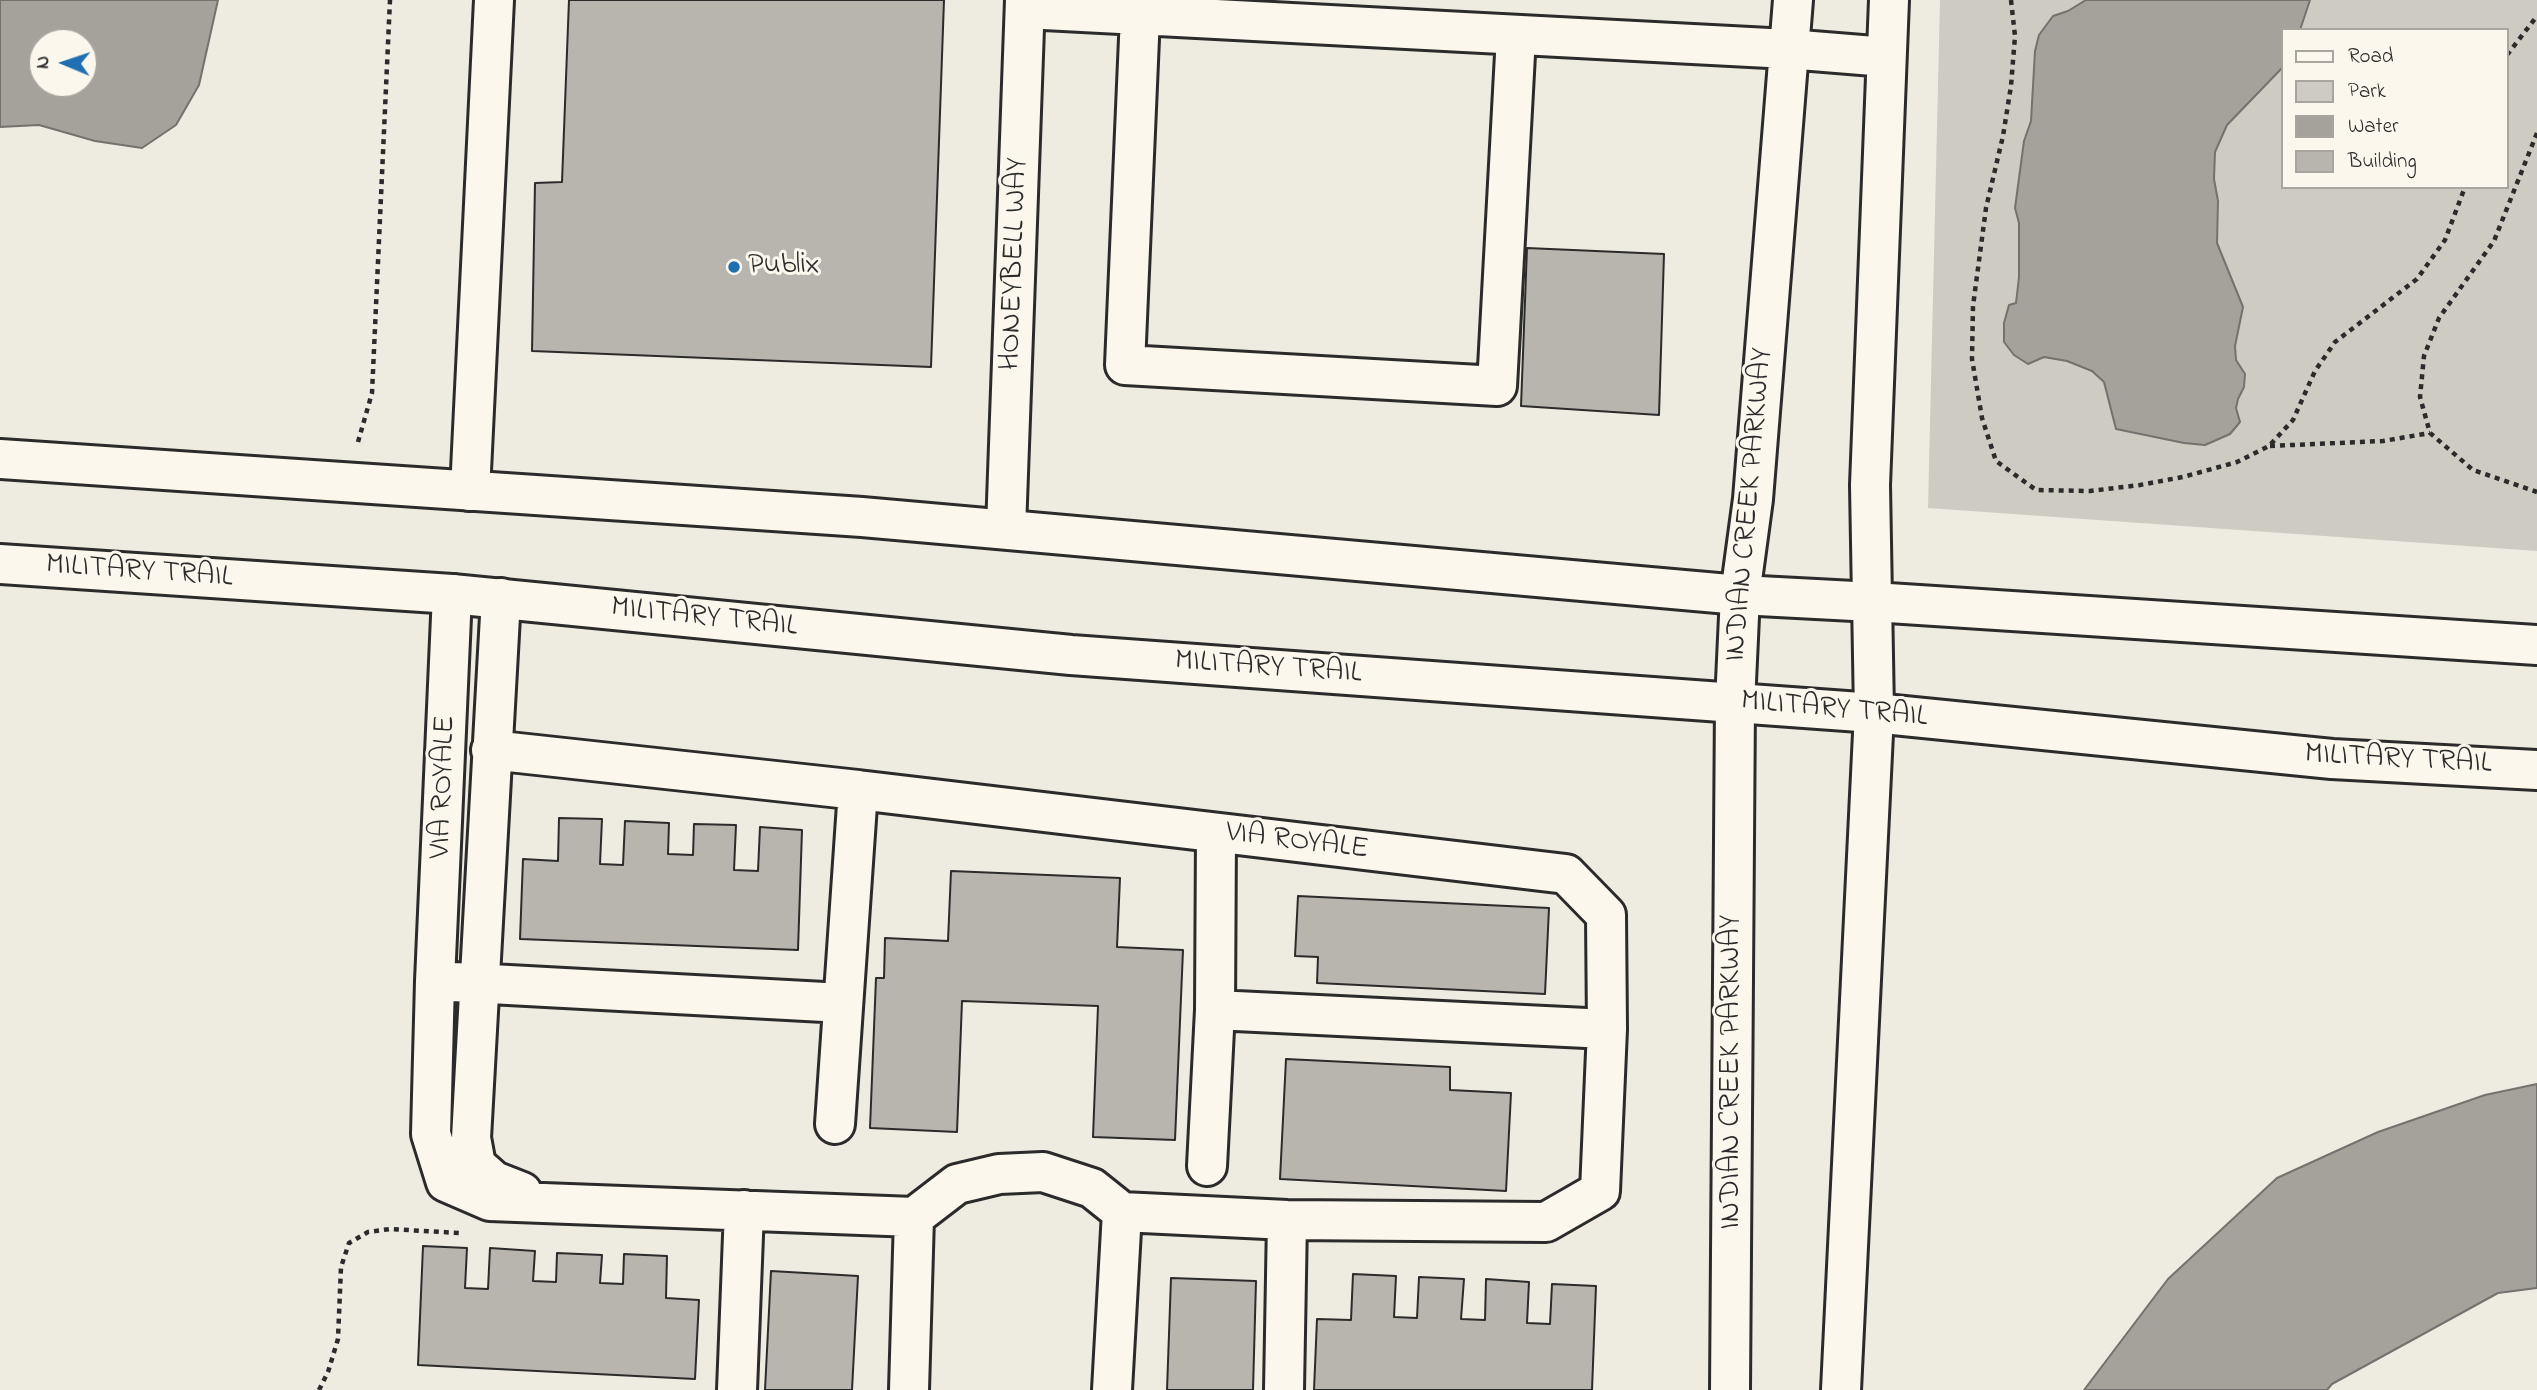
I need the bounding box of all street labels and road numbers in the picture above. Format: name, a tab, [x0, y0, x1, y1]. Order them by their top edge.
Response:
street label: HONEYBELL WAY	[994, 157, 1038, 371]
street label: INDIAN CREEK PARKWAY	[1719, 347, 1783, 663]
street label: MILITARY TRAIL	[44, 549, 234, 597]
street label: MILITARY TRAIL	[609, 591, 799, 647]
street label: MILITARY TRAIL	[1173, 645, 1363, 693]
street label: MILITARY TRAIL	[1739, 685, 1929, 737]
street label: VIA ROYALE	[425, 715, 465, 859]
street label: MILITARY TRAIL	[2304, 738, 2492, 784]
street label: VIA ROYALE	[1224, 816, 1370, 870]
street label: INDIAN CREEK PARKWAY	[1715, 915, 1751, 1229]

